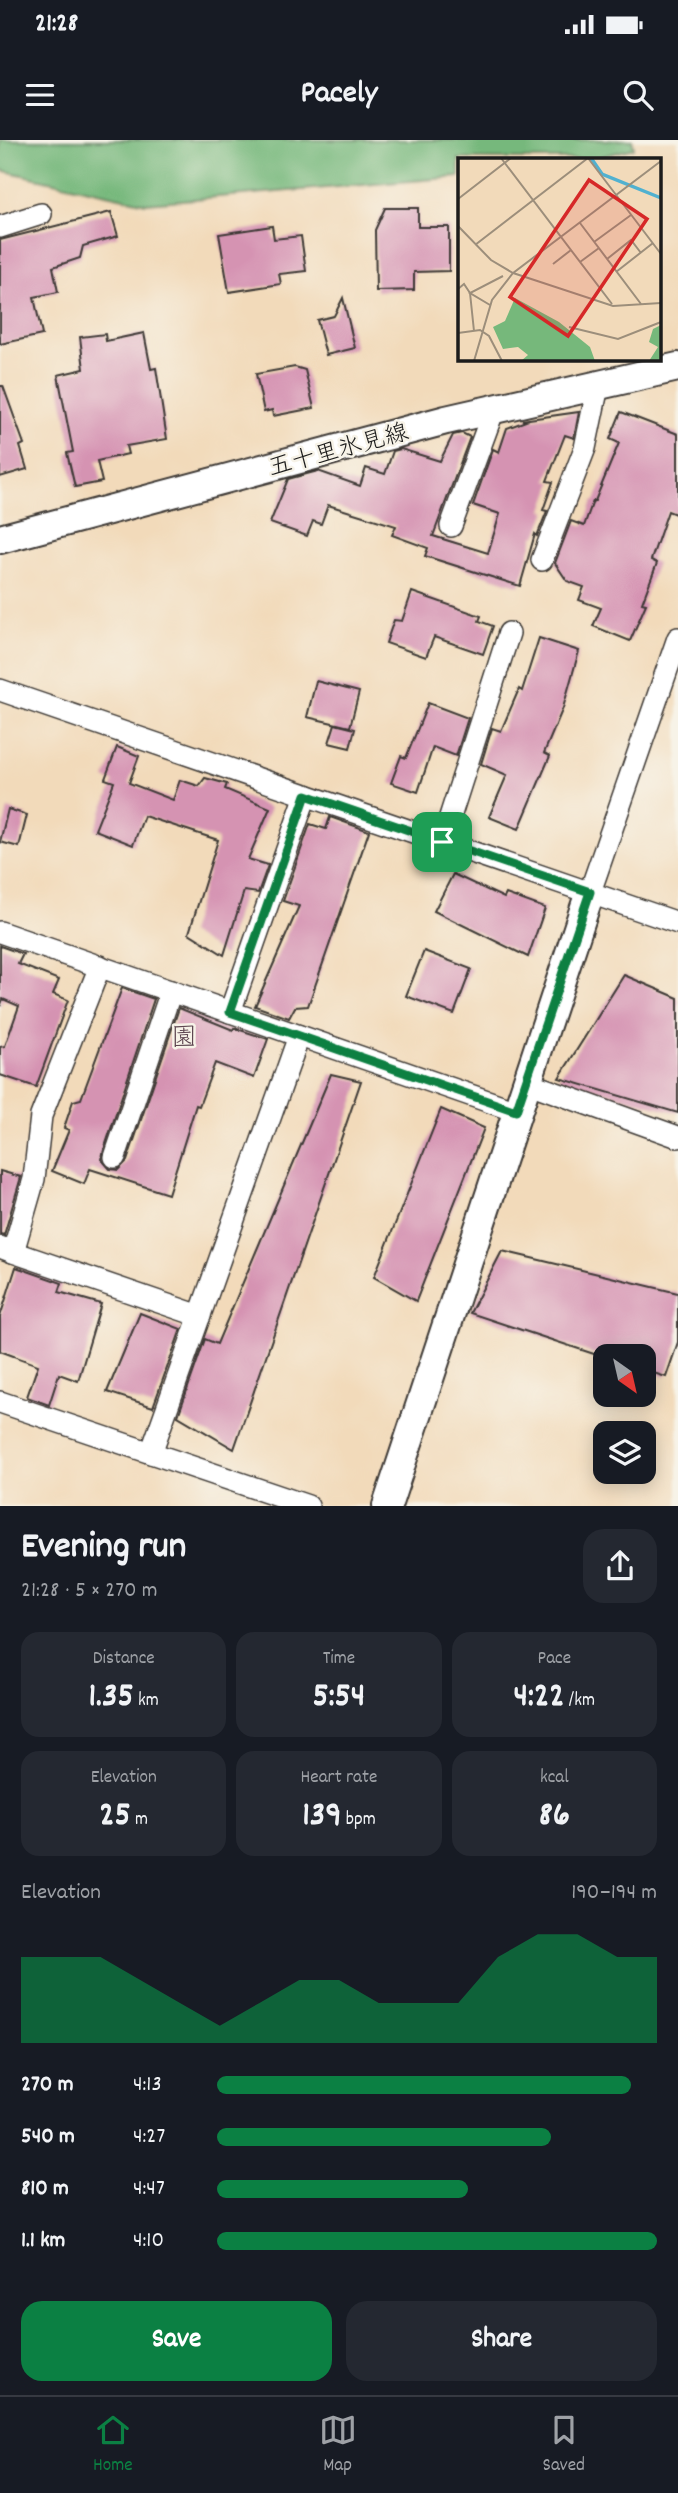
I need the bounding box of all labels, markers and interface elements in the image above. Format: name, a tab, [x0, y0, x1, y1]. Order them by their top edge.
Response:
text: 21:28	[35, 6, 78, 43]
text: Pacely	[300, 72, 378, 118]
icon: menu	[21, 76, 59, 114]
icon: search	[619, 76, 657, 114]
inset map	[458, 158, 660, 360]
street label: 五十里氷見線	[265, 417, 413, 487]
pin	[412, 812, 472, 872]
icon: arrive	[423, 823, 461, 861]
district label: 園	[171, 1021, 197, 1058]
north arrow	[593, 1344, 656, 1407]
map controls	[593, 1344, 656, 1484]
button: layers	[593, 1421, 656, 1484]
text: Evening run	[21, 1521, 186, 1576]
button: share	[583, 1529, 657, 1603]
text: 21:28 · 5 × 270 m	[21, 1575, 158, 1608]
text: Distance	[93, 1646, 155, 1673]
text: Time	[323, 1646, 355, 1673]
text: Pace	[538, 1646, 571, 1673]
text: 1.35	[88, 1673, 134, 1723]
text: 5:54	[313, 1673, 365, 1723]
text: 4:22	[514, 1673, 564, 1723]
text: km	[134, 1688, 159, 1715]
text: /km	[564, 1688, 595, 1715]
text: Elevation	[91, 1765, 157, 1792]
text: Heart rate	[301, 1765, 377, 1792]
text: kcal	[540, 1765, 569, 1792]
text: 25	[99, 1792, 131, 1842]
text: 139	[302, 1792, 341, 1842]
text: 86	[539, 1792, 570, 1842]
text: m	[131, 1807, 148, 1834]
text: bpm	[341, 1807, 376, 1834]
text: Elevation	[21, 1877, 101, 1910]
text: 190–194 m	[571, 1877, 657, 1910]
text: 270 m	[21, 2069, 73, 2102]
text: 4:13	[133, 2069, 162, 2102]
text: 540 m	[21, 2121, 75, 2154]
text: 4:27	[133, 2121, 165, 2154]
text: 810 m	[21, 2173, 69, 2206]
text: 4:47	[133, 2173, 165, 2206]
text: 1.1 km	[21, 2225, 65, 2258]
text: 4:10	[133, 2225, 164, 2258]
button: Save	[21, 2301, 332, 2381]
button: Share	[346, 2301, 657, 2381]
tab: Home	[93, 2411, 133, 2480]
tab: Map	[319, 2411, 357, 2480]
tab: Saved	[543, 2411, 585, 2480]

